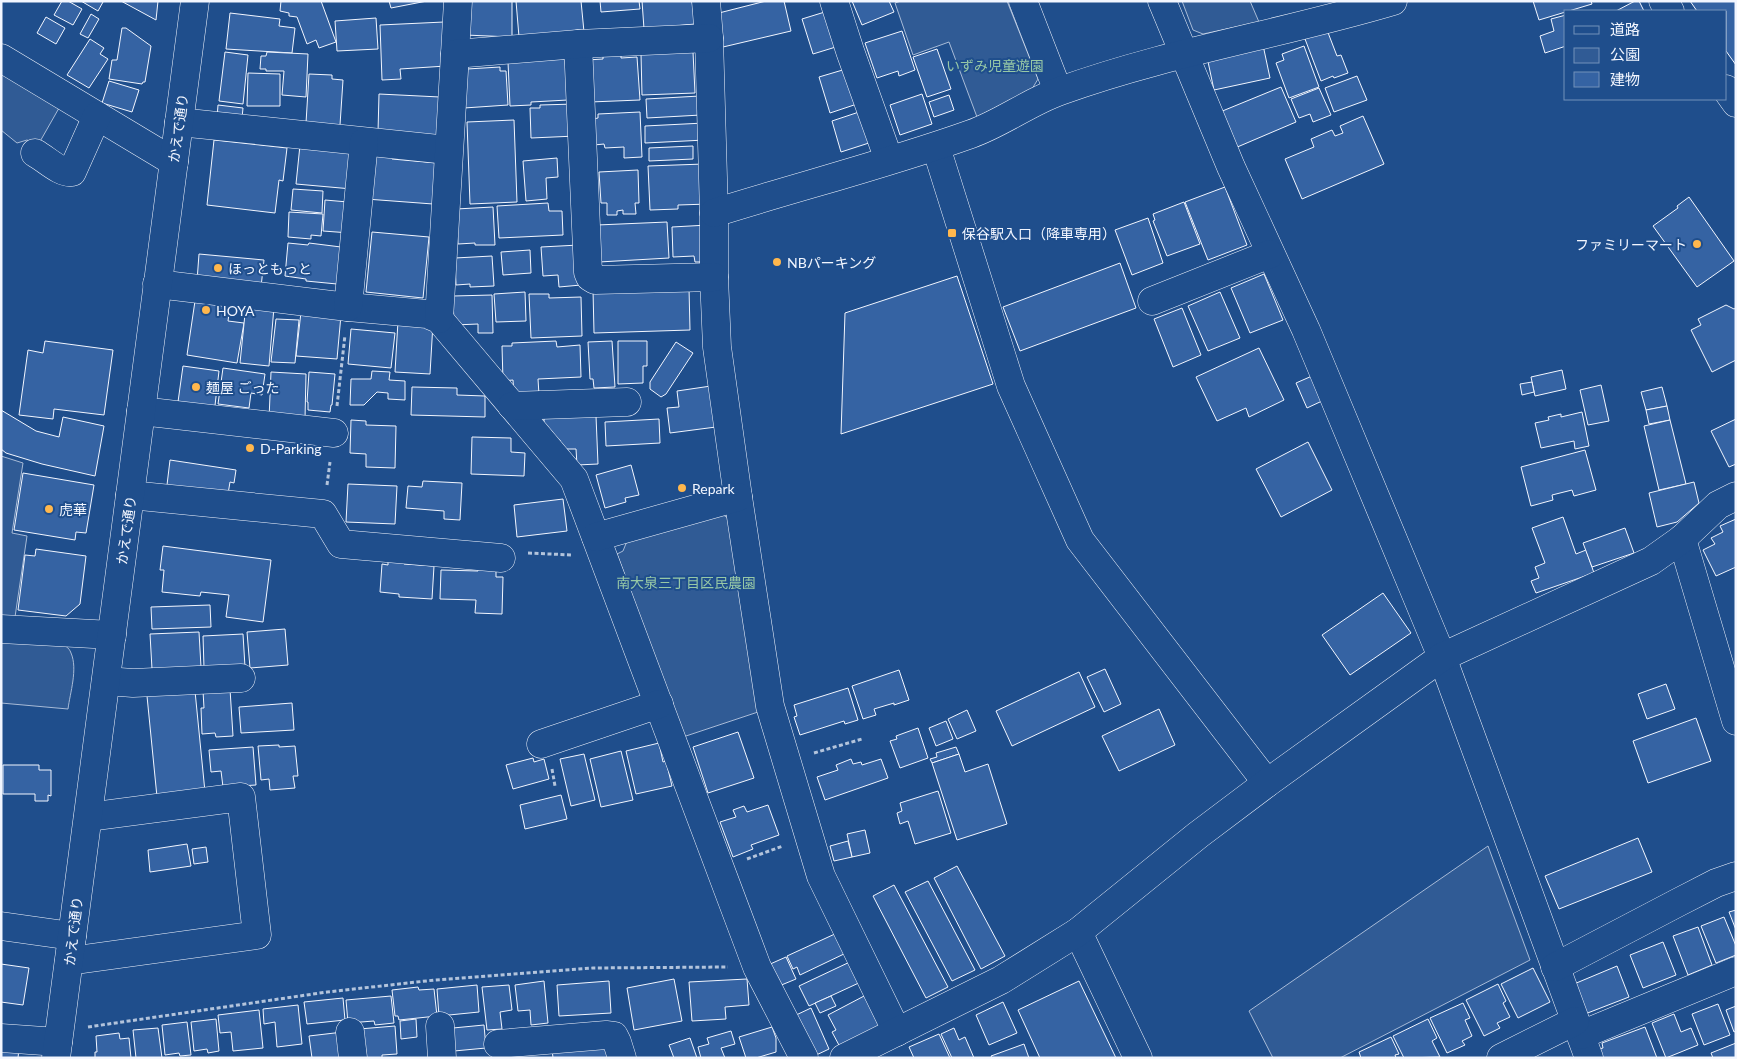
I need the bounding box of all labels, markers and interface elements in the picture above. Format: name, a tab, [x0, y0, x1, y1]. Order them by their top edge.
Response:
legend	[1564, 10, 1727, 100]
text: 道路	[1610, 20, 1640, 38]
text: 公園	[1610, 45, 1640, 63]
park label: いずみ児童遊園	[946, 57, 1044, 74]
text: 建物	[1610, 70, 1640, 88]
street label: かえで通り	[165, 92, 191, 164]
place label: 保谷駅入口（降車専用）	[962, 225, 1116, 242]
marker: 保谷駅入口（降車専用）	[946, 227, 958, 239]
place label: ファミリーマート	[1575, 236, 1687, 253]
marker: ファミリーマート	[1691, 238, 1703, 250]
place label: NBパーキング	[787, 254, 876, 271]
marker: NBパーキング	[771, 256, 783, 268]
place label: ほっともっと	[228, 260, 312, 277]
marker: ほっともっと	[212, 262, 224, 274]
place label: HOYA	[216, 302, 255, 319]
marker: HOYA	[200, 304, 212, 316]
place label: 麺屋 ごった	[206, 379, 280, 396]
marker: 麺屋 ごった	[190, 381, 202, 393]
place label: D-Parking	[260, 440, 322, 457]
marker: D-Parking	[244, 442, 256, 454]
place label: Repark	[692, 480, 736, 497]
marker: Repark	[676, 482, 688, 494]
street label: かえで通り	[113, 494, 139, 566]
place label: 虎華	[59, 501, 87, 518]
marker: 虎華	[43, 503, 55, 515]
park label: 南大泉三丁目区民農園	[616, 574, 756, 591]
street label: かえで通り	[60, 895, 86, 967]

